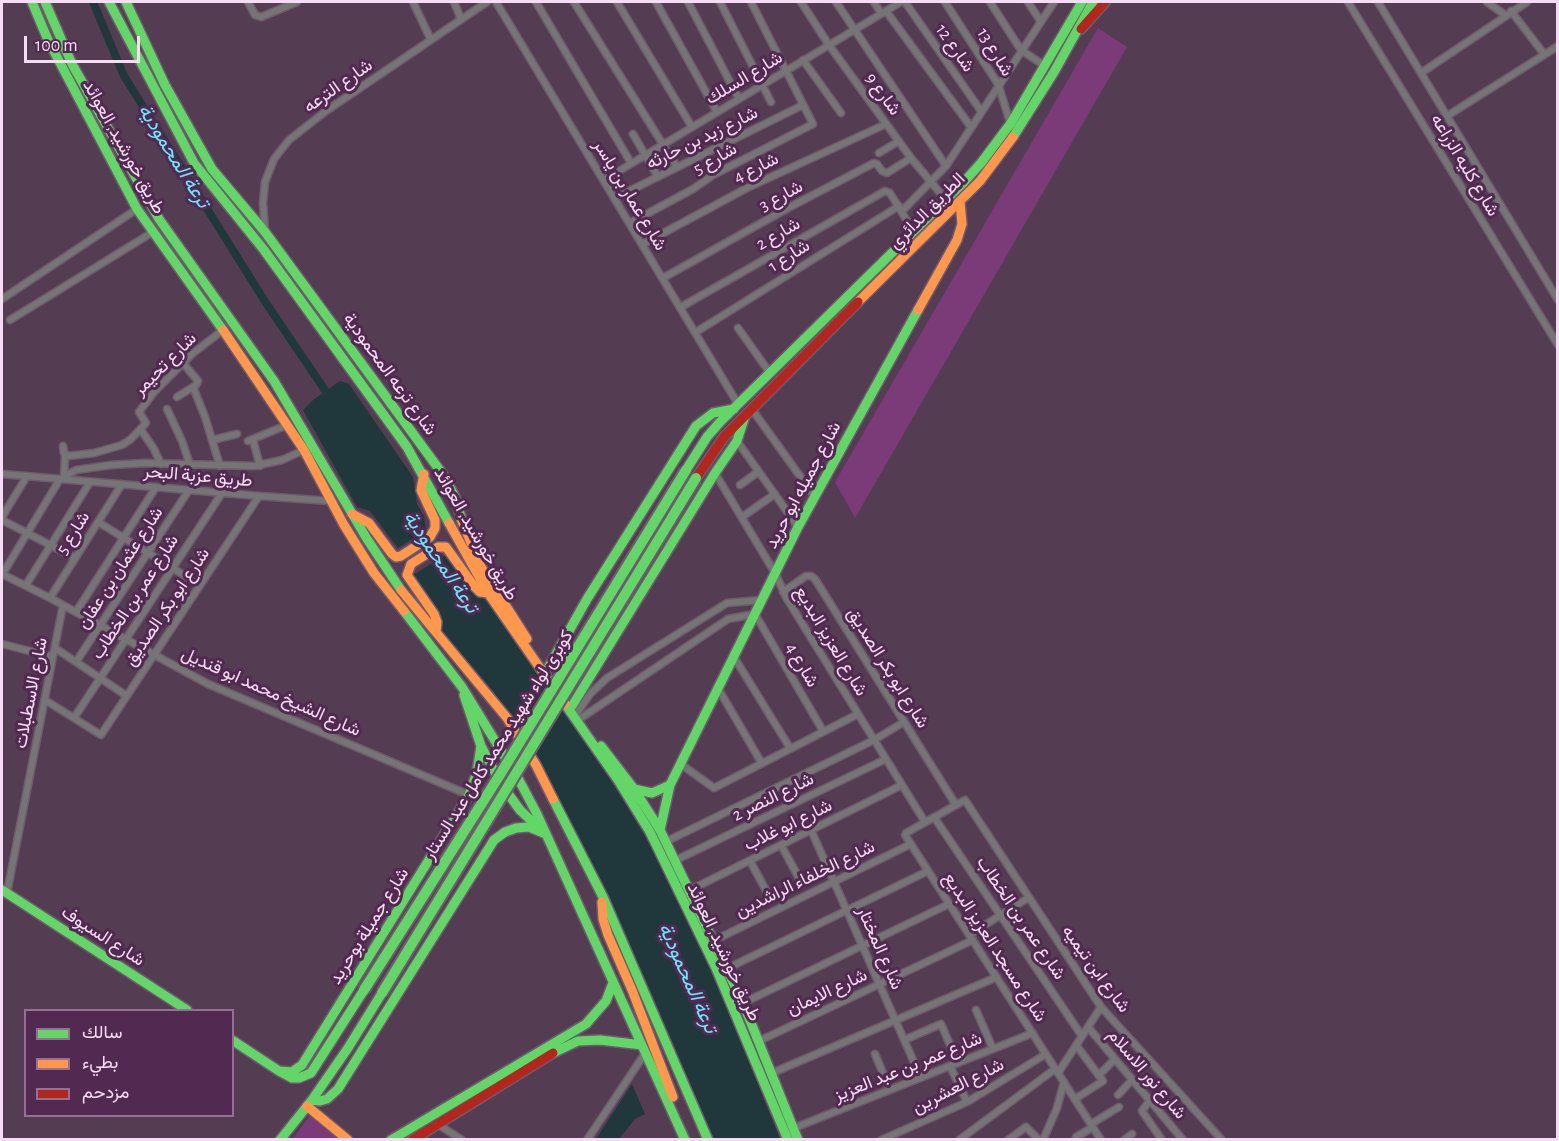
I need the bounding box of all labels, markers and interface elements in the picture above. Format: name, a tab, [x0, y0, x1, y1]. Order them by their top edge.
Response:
street label: شارع 12	[931, 20, 979, 76]
scale bar	[27, 24, 142, 62]
street label: شارع 13	[972, 24, 1018, 80]
text: 100 m	[35, 37, 78, 55]
street label: شارع السلك	[702, 47, 786, 109]
street label: شارع الترعه	[299, 54, 377, 118]
street label: شارع 9	[860, 68, 906, 120]
street label: طريق خورشيد, العوائد	[78, 76, 170, 218]
water label: ترعة المحمودية	[133, 100, 215, 212]
street label: شارع زيد بن حارثه	[643, 102, 761, 174]
street label: شارع كليه الزراعه	[1426, 110, 1504, 220]
street label: شارع عمار بن ياسر	[588, 136, 672, 254]
street label: شارع 5	[689, 138, 741, 180]
street label: شارع 4	[730, 148, 782, 188]
street label: الطريق الدائري	[884, 168, 970, 254]
street label: شارع 3	[755, 176, 807, 216]
street label: شارع 2	[752, 213, 804, 255]
street label: شارع 1	[764, 235, 814, 277]
street label: شارع ترعه المحمودية	[338, 309, 442, 439]
street label: شارع تحيمر	[129, 328, 201, 400]
street label: شارع جميله ابو حريد	[760, 418, 846, 552]
street label: طريق عزبة البحر	[143, 460, 253, 492]
street label: طريق خورشيد, العوائد	[429, 464, 523, 604]
street label: شارع عثمان بن عفان	[72, 503, 168, 633]
water label: ترعة المحمودية	[398, 506, 484, 618]
street label: شارع 5	[51, 507, 95, 559]
street label: شارع عمر بن الخطاب	[87, 531, 183, 663]
street label: شارع ابو بكر الصديق	[119, 544, 215, 670]
street label: شارع العزيز البديع	[790, 582, 872, 700]
street label: شارع ابو بكر الصديق	[842, 604, 934, 732]
street label: كوبرى لواء شهيد محمد كامل عبد الستار	[418, 626, 578, 864]
street label: شارع الاسطبلات	[10, 636, 52, 750]
street label: شارع 4	[781, 639, 823, 691]
street label: شارع الشيخ محمد ابو قنديل	[178, 643, 364, 741]
street label: شارع النصر 2	[729, 768, 817, 826]
street label: شارع ابو غلاب	[740, 794, 836, 856]
street label: شارع الخلفاء الراشدين	[732, 836, 878, 922]
street label: شارع عمر بن الخطاب	[972, 852, 1070, 984]
street label: شارع جميلة بوحريد	[324, 864, 414, 988]
street label: شارع مسجد العزيز البديع	[939, 868, 1051, 1026]
street label: طريق خورشيد, العوائد	[682, 879, 766, 1025]
street label: شارع السيوف	[57, 901, 149, 971]
street label: شارع المختار	[852, 903, 908, 993]
water label: ترعة المحمودية	[653, 919, 723, 1037]
street label: شارع ابن تيميه	[1057, 921, 1135, 1017]
street label: شارع الايمان	[783, 964, 871, 1020]
legend	[24, 1009, 234, 1117]
text: سالك	[82, 1024, 122, 1042]
street label: شارع نور الاسلام	[1103, 1024, 1191, 1124]
street label: شارع عمر بن عبد العزيز	[831, 1027, 985, 1107]
text: بطيء	[82, 1054, 118, 1072]
street label: شارع العشرين	[908, 1054, 1008, 1118]
text: مزدحم	[82, 1084, 129, 1102]

